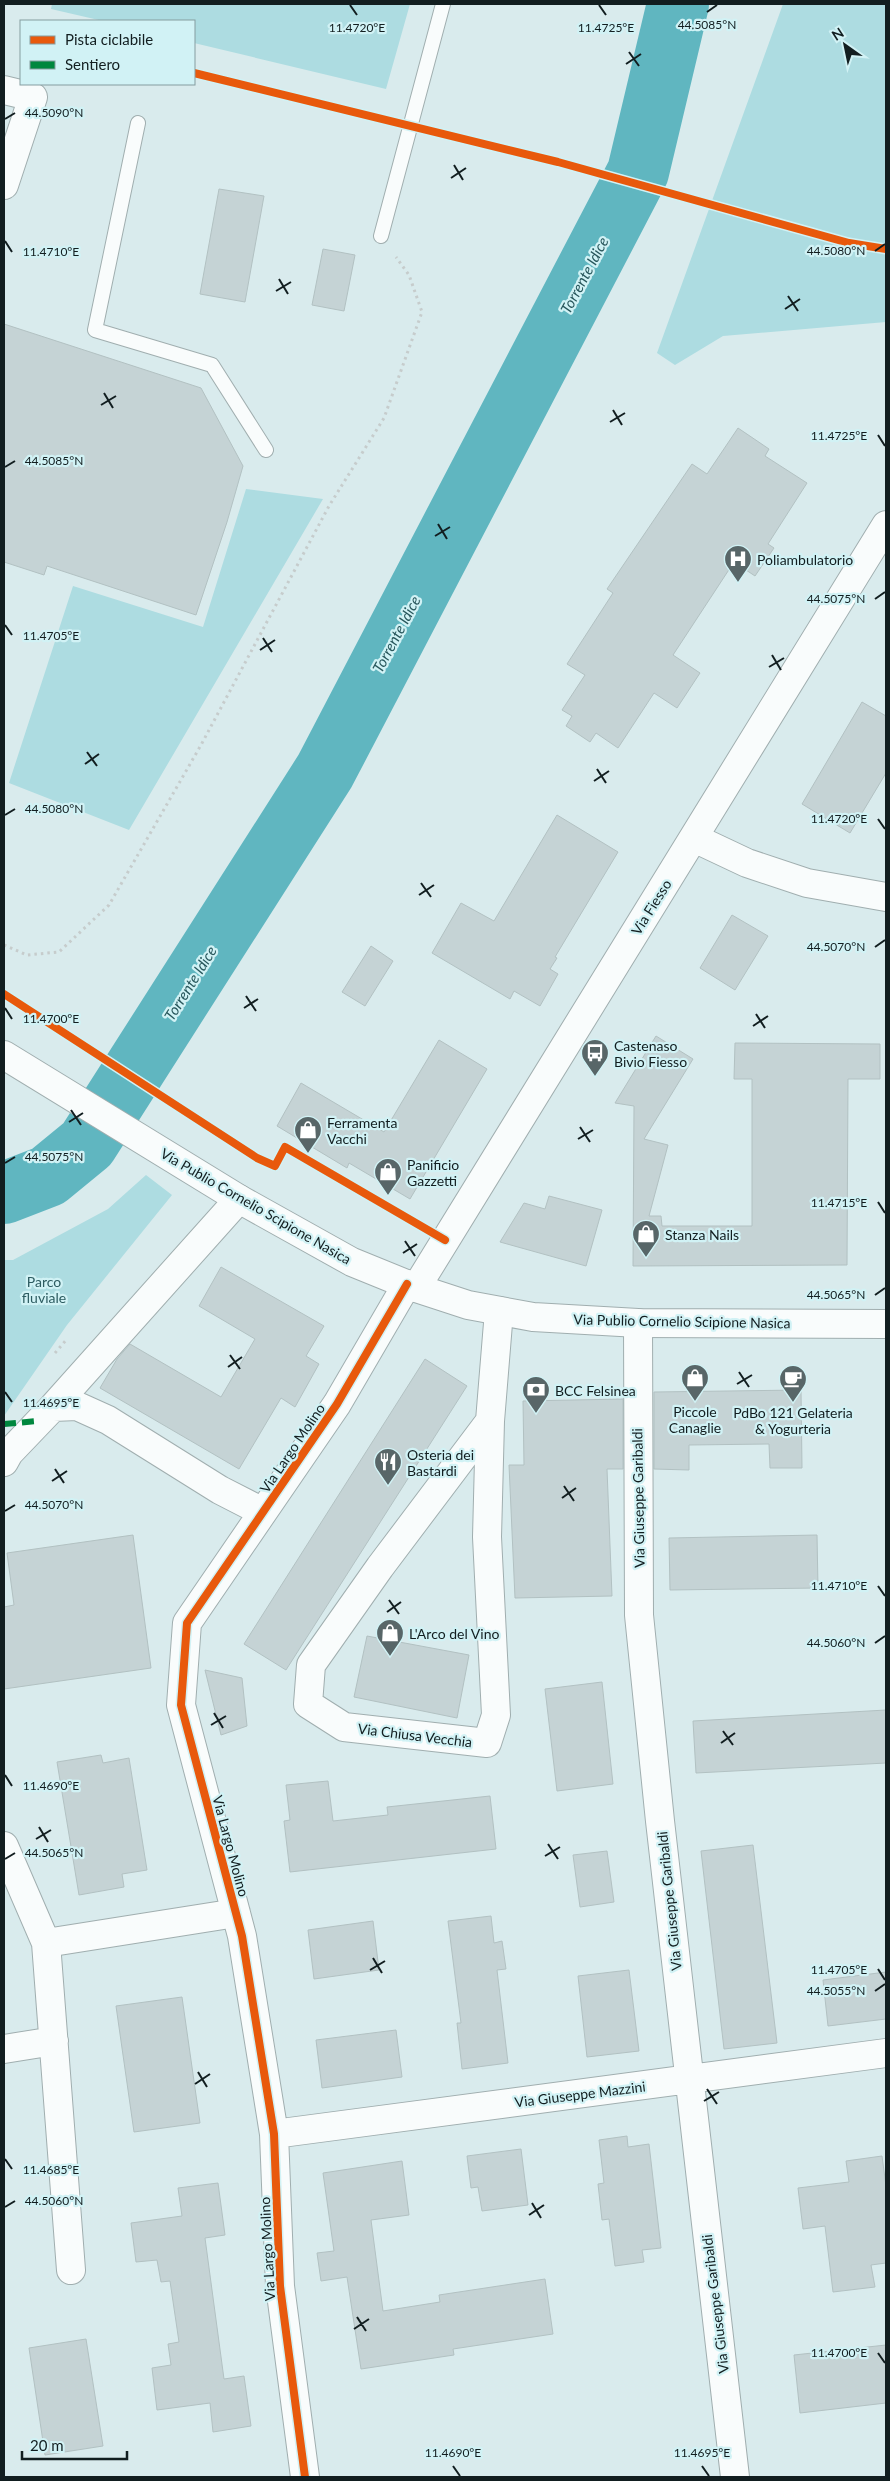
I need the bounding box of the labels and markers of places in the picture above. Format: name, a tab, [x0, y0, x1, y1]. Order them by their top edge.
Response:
hospital icon: Poliambulatorio	[723, 544, 753, 583]
place label: Poliambulatorio	[757, 551, 853, 568]
place label: Castenaso Bivio Fiesso	[614, 1037, 687, 1070]
bus stop icon: Castenaso Bivio Fiesso	[580, 1038, 610, 1077]
place label: Ferramenta Vacchi	[327, 1114, 397, 1147]
shop icon: Ferramenta Vacchi	[293, 1115, 323, 1154]
place label: Panificio Gazzetti	[407, 1156, 459, 1189]
shop icon: Panificio Gazzetti	[373, 1157, 403, 1196]
shop icon: Stanza Nails	[631, 1219, 661, 1258]
place label: Stanza Nails	[665, 1226, 739, 1243]
shop icon: Piccole Canaglie	[680, 1363, 710, 1402]
cafe icon: PdBo 121 Gelateria & Yogurteria	[778, 1364, 808, 1403]
bank icon: BCC Felsinea	[521, 1375, 551, 1414]
place label: BCC Felsinea	[555, 1382, 636, 1399]
place label: Piccole Canaglie	[669, 1403, 721, 1436]
place label: PdBo 121 Gelateria & Yogurteria	[733, 1404, 853, 1437]
place label: Osteria dei Bastardi	[407, 1446, 474, 1479]
restaurant icon: Osteria dei Bastardi	[373, 1447, 403, 1486]
shop icon: L'Arco del Vino	[375, 1618, 405, 1657]
place label: L'Arco del Vino	[409, 1625, 499, 1642]

